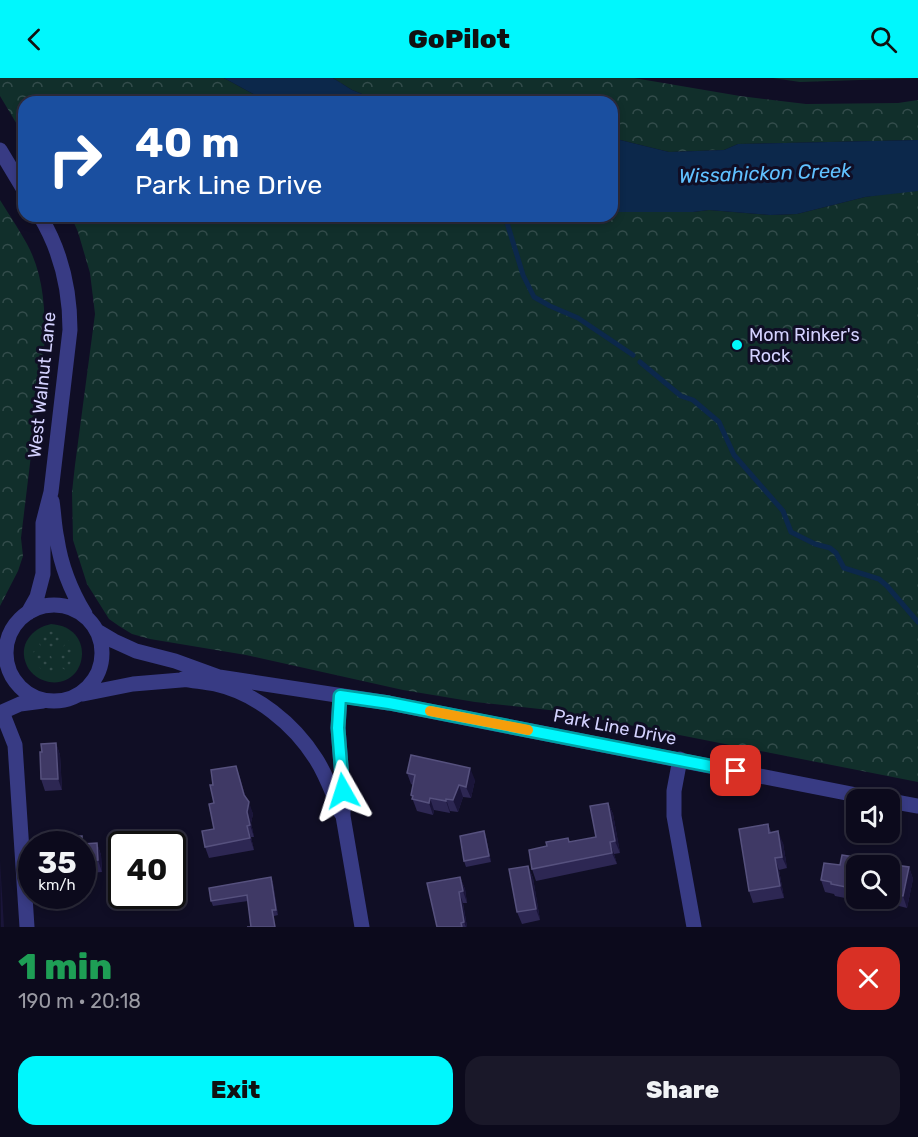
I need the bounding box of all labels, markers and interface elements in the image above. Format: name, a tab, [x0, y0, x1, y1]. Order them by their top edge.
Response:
icon: back	[18, 23, 51, 56]
text: GoPilot	[408, 23, 510, 55]
icon: search	[867, 23, 900, 56]
text: 40 m	[135, 118, 240, 168]
icon: right	[36, 120, 114, 198]
water label: Wissahickon Creek	[678, 158, 852, 188]
text: Park Line Drive	[135, 169, 322, 201]
street label: West Walnut Lane	[23, 311, 61, 459]
place label: Mom Rinker's Rock	[749, 324, 860, 367]
marker: Mom Rinker's Rock	[730, 338, 744, 352]
street label: Park Line Drive	[552, 704, 678, 750]
pin	[710, 745, 761, 796]
icon: arrive	[719, 754, 752, 787]
position arrow	[311, 759, 375, 823]
map controls	[846, 789, 900, 909]
button: sound	[846, 789, 900, 843]
speed limit sign: 40	[108, 831, 186, 909]
text: 35	[37, 845, 77, 881]
button: search	[846, 855, 900, 909]
text: km/h	[38, 876, 76, 894]
text: 1 min	[18, 945, 112, 988]
button: close	[837, 947, 900, 1010]
text: 190 m · 20:18	[18, 989, 141, 1013]
button: Exit	[18, 1056, 453, 1125]
button: Share	[465, 1056, 900, 1125]

